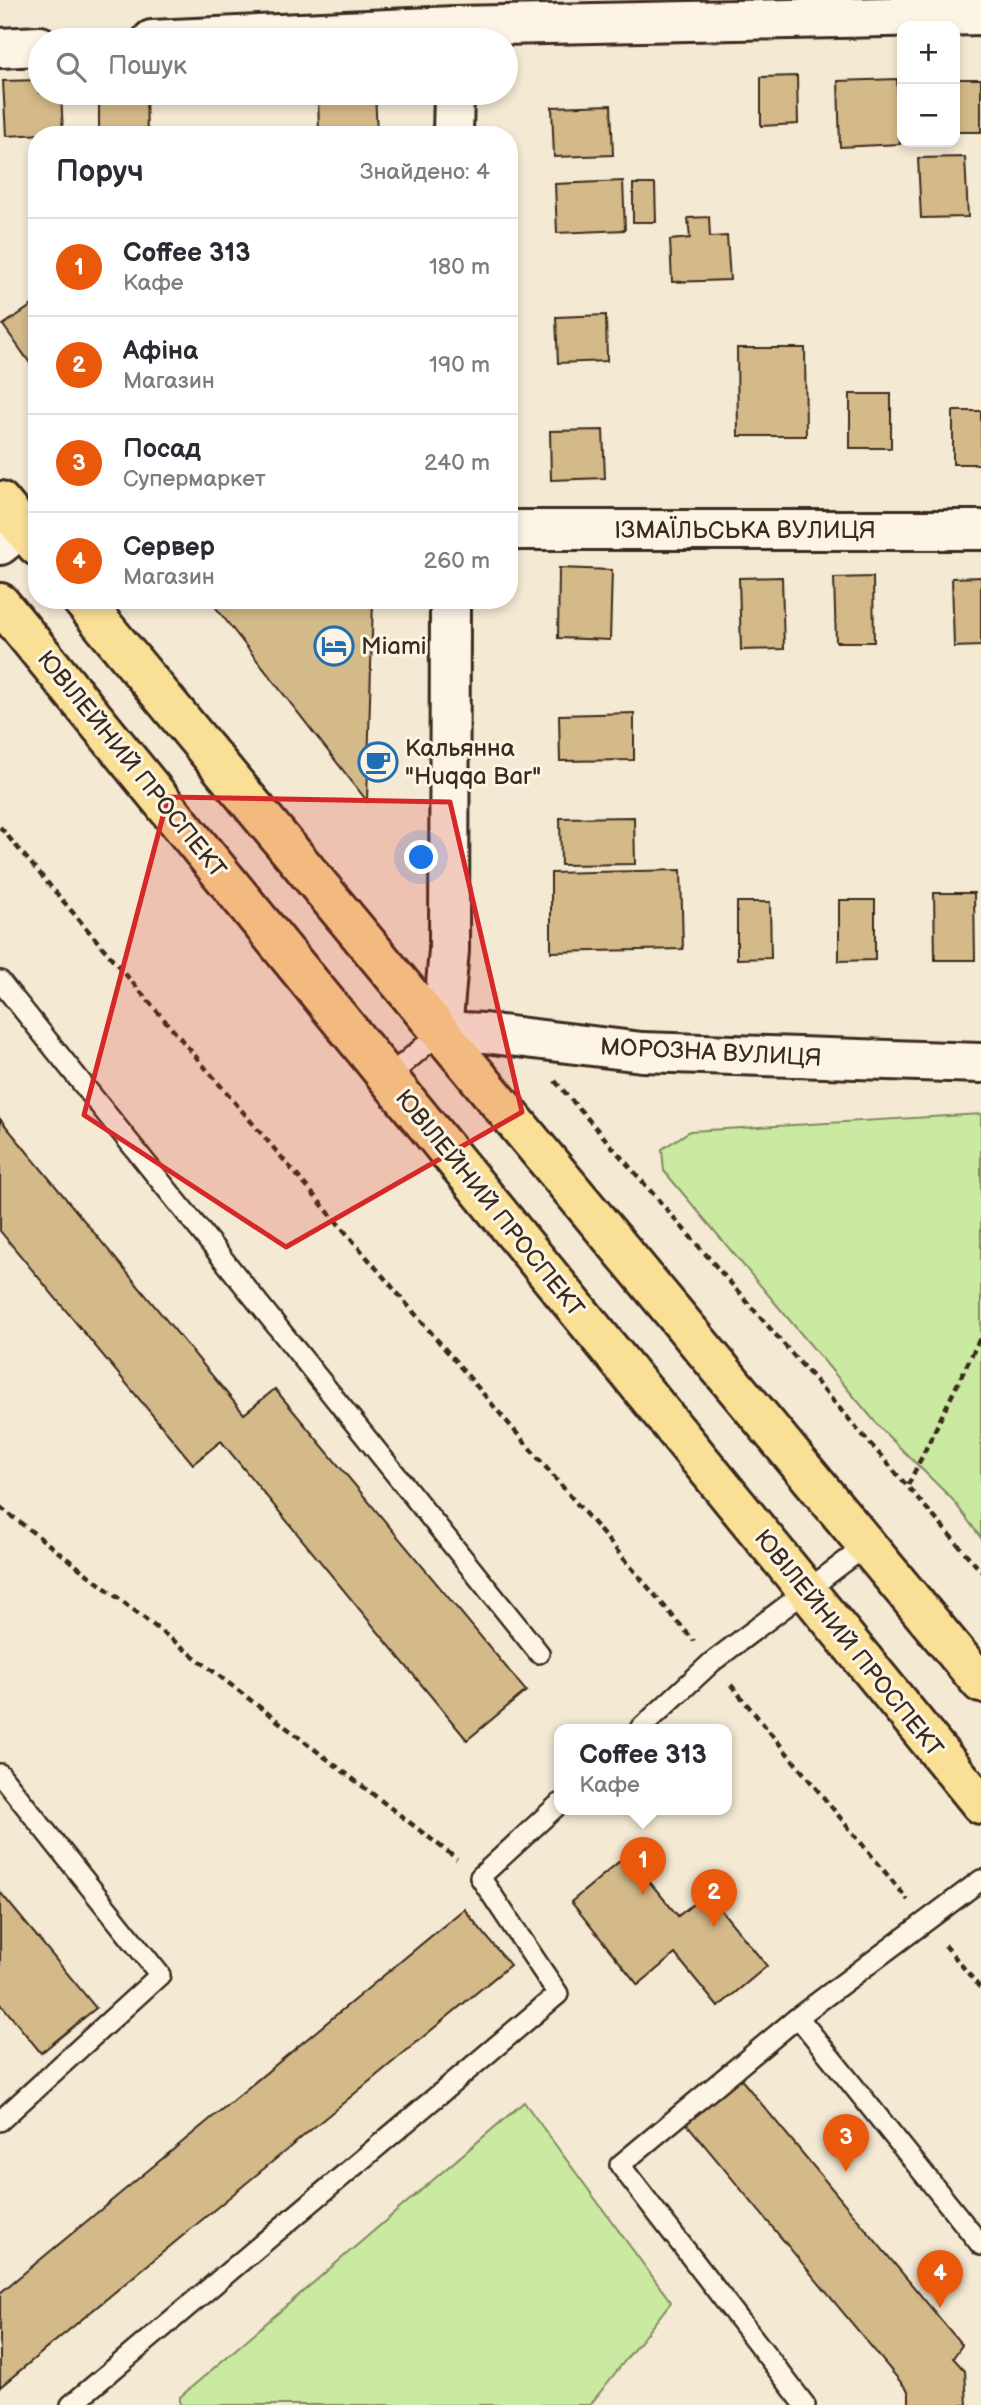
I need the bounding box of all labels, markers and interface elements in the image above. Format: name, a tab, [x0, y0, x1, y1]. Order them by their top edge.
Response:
map controls	[897, 21, 960, 147]
button: +	[897, 21, 960, 84]
search box	[28, 28, 518, 105]
icon: search	[52, 48, 90, 86]
text: Пошук	[108, 51, 187, 82]
button: −	[897, 84, 960, 147]
text: Поруч	[56, 154, 144, 190]
text: Знайдено: 4	[360, 158, 490, 186]
text: Coffee 313	[123, 238, 250, 269]
text: 1	[74, 253, 84, 281]
text: 180 m	[429, 253, 490, 281]
text: Кафе	[123, 269, 184, 297]
text: Афіна	[123, 336, 198, 367]
text: 2	[72, 351, 86, 379]
text: 190 m	[429, 351, 490, 379]
text: Магазин	[123, 367, 215, 395]
text: Посад	[123, 434, 201, 465]
text: 3	[72, 449, 86, 477]
text: 240 m	[424, 449, 490, 477]
text: Супермаркет	[123, 465, 266, 493]
street label: ІЗМАЇЛЬСЬКА ВУЛИЦЯ	[614, 515, 876, 545]
text: Сервер	[123, 532, 215, 563]
text: 4	[72, 547, 86, 575]
text: 260 m	[424, 547, 490, 575]
text: Магазин	[123, 563, 215, 591]
hotel icon: Miami	[313, 625, 355, 667]
place label: Miami	[361, 632, 426, 661]
street label: ЮВІЛЕЙНИЙ ПРОСПЕКТ	[31, 645, 232, 884]
place label: Кальянна "Huqqa Bar"	[405, 734, 541, 791]
cafe icon: Кальянна "Huqqa Bar"	[357, 741, 399, 783]
your location	[404, 840, 438, 874]
street label: МОРОЗНА ВУЛИЦЯ	[600, 1032, 822, 1073]
street label: ЮВІЛЕЙНИЙ ПРОСПЕКТ	[389, 1084, 590, 1323]
street label: ЮВІЛЕЙНИЙ ПРОСПЕКТ	[748, 1524, 949, 1763]
popup	[554, 1724, 732, 1815]
text: Coffee 313	[579, 1740, 707, 1771]
text: Кафе	[579, 1771, 640, 1799]
pin: 1	[620, 1837, 666, 1895]
pin: 2	[691, 1869, 737, 1927]
pin: 3	[823, 2114, 869, 2172]
pin: 4	[917, 2250, 963, 2308]

